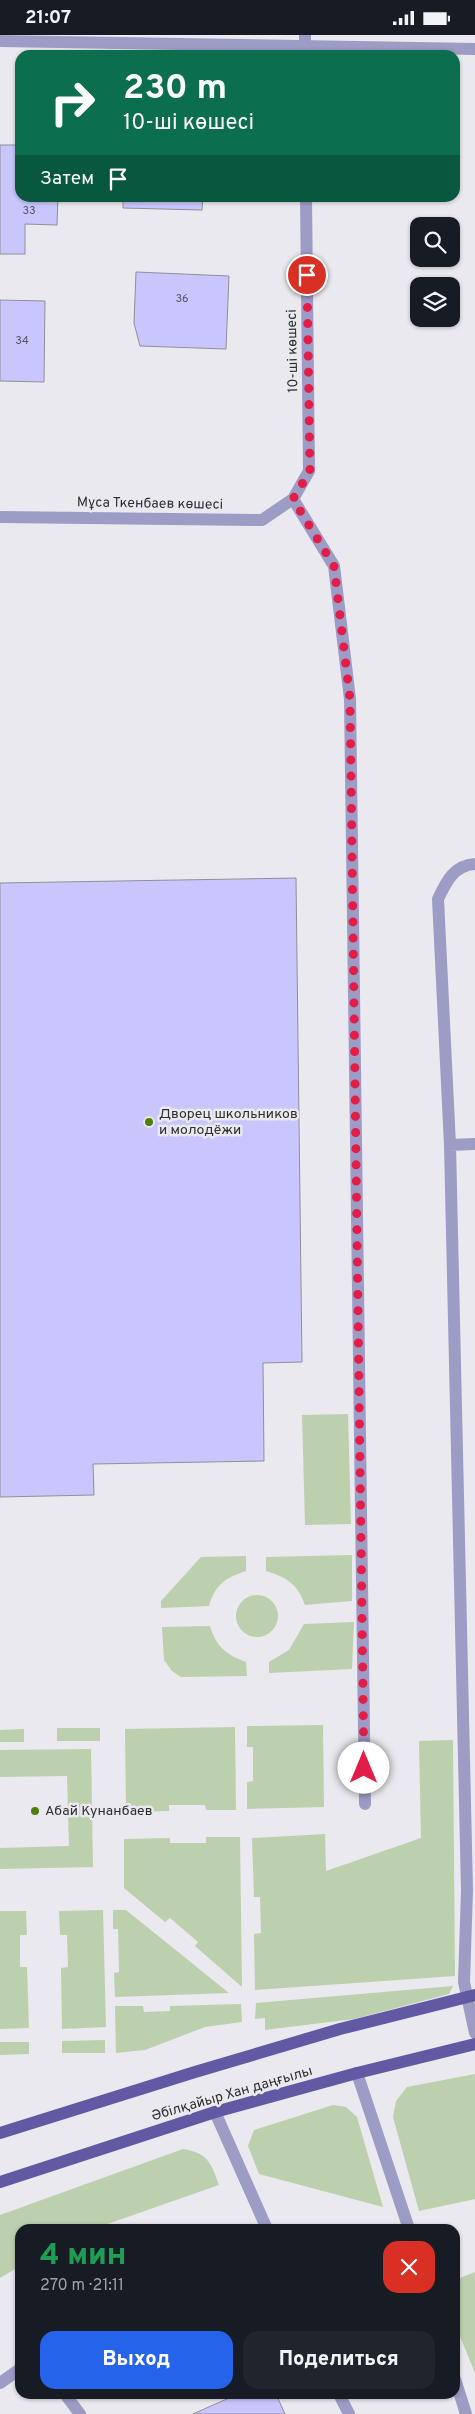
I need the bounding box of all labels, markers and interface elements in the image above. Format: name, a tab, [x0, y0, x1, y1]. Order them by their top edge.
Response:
text: 21:07	[25, 6, 71, 30]
text: 230 m	[123, 67, 227, 111]
icon: right	[40, 70, 105, 135]
text: 10-ші көшесі	[123, 110, 254, 137]
icon: arrive	[104, 165, 132, 193]
text: Затем	[40, 167, 94, 191]
house number: 33	[22, 204, 36, 218]
map controls	[410, 217, 460, 327]
button: search	[410, 217, 460, 267]
pin	[286, 254, 328, 296]
icon: arrive	[293, 261, 321, 289]
button: layers	[410, 277, 460, 327]
house number: 36	[175, 292, 189, 306]
street label: 10-ші көшесі	[284, 309, 302, 393]
house number: 34	[15, 334, 29, 348]
street label: Мұса Ткенбаев көшесі	[77, 494, 223, 514]
place label: Дворец школьников и молодёжи	[159, 1106, 298, 1139]
marker: Дворец школьников и молодёжи	[143, 1116, 155, 1128]
position arrow	[337, 1741, 389, 1793]
place label: Абай Кунанбаев	[45, 1803, 153, 1820]
marker: Абай Кунанбаев	[29, 1805, 41, 1817]
street label: Әбілқайыр Хан даңғылы	[149, 2063, 315, 2125]
text: 4 мин	[40, 2238, 126, 2275]
button: close	[383, 2241, 435, 2293]
text: 270 m · 21:11	[40, 2276, 124, 2296]
button: Выход	[40, 2331, 233, 2389]
button: Поделиться	[243, 2331, 435, 2389]

